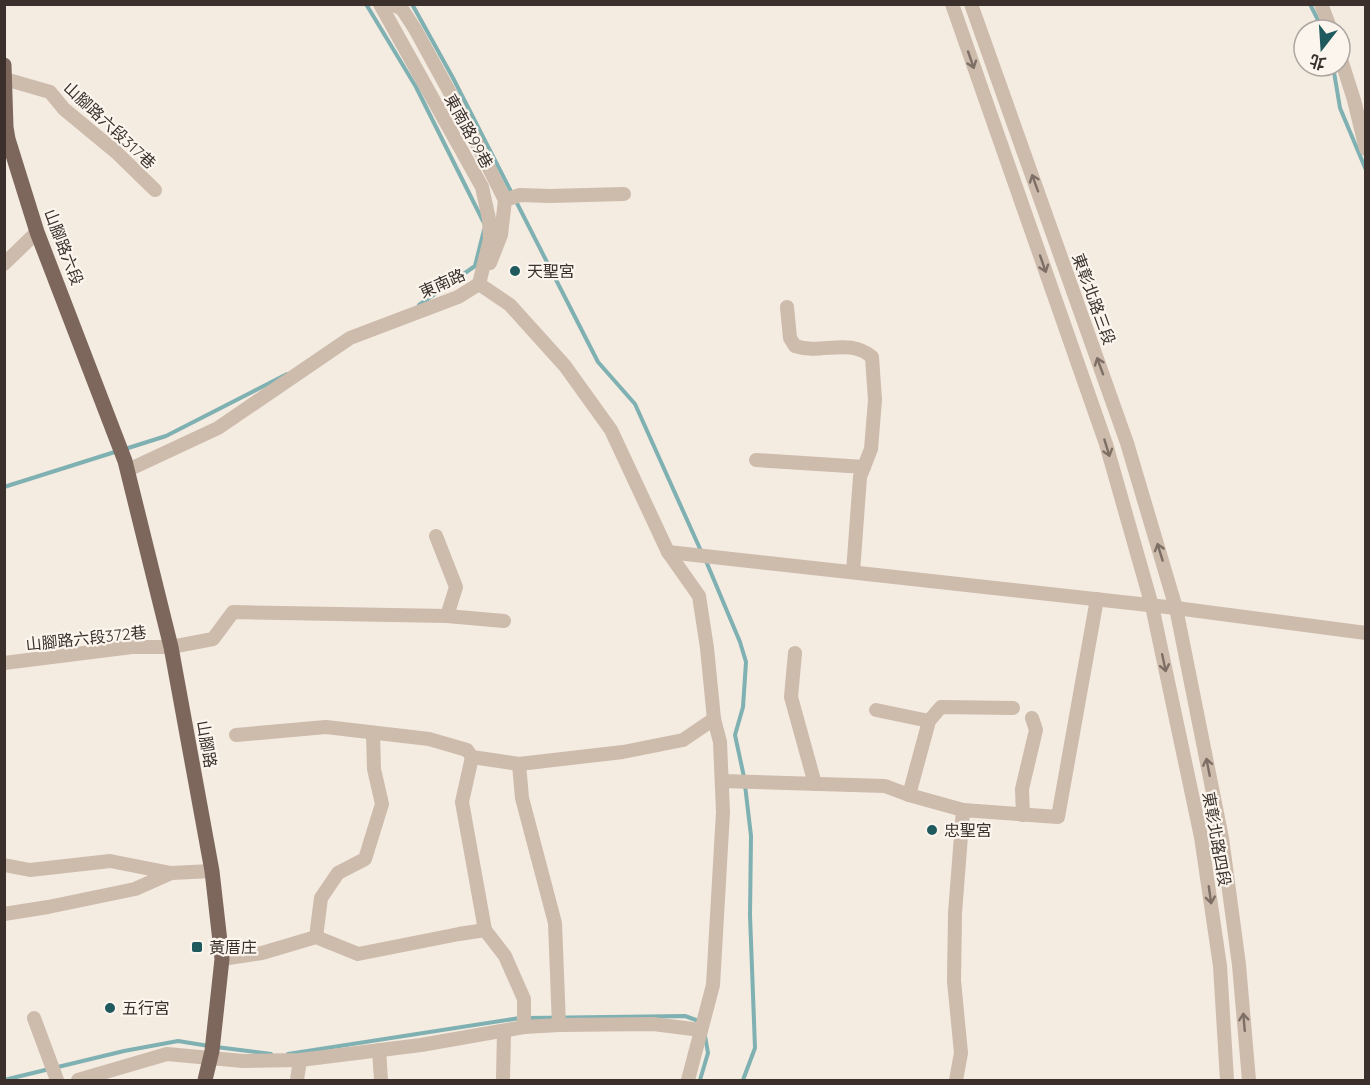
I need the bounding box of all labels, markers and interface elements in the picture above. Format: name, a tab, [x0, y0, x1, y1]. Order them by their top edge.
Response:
north arrow	[1292, 18, 1352, 78]
one-way arrow	[967, 50, 978, 69]
text: 北	[1307, 50, 1328, 74]
street label: 山腳路六段317巷	[60, 77, 160, 173]
street label: 東南路99巷	[440, 90, 498, 172]
one-way arrow	[1028, 174, 1039, 193]
street label: 山腳路六段	[40, 206, 88, 288]
street label: 東彰北路三段	[1068, 250, 1120, 348]
one-way arrow	[1038, 254, 1049, 272]
place label: 天聖宮	[527, 261, 575, 281]
street label: 東南路	[416, 264, 468, 302]
marker: 天聖宮	[508, 264, 522, 278]
one-way arrow	[1093, 358, 1104, 376]
one-way arrow	[1102, 438, 1113, 457]
one-way arrow	[1154, 543, 1165, 562]
street label: 山腳路六段372巷	[25, 622, 147, 654]
one-way arrow	[1159, 652, 1170, 672]
street label: 山腳路	[193, 719, 221, 769]
one-way arrow	[1202, 758, 1213, 777]
street label: 東彰北路四段	[1199, 790, 1235, 888]
place label: 忠聖宮	[944, 820, 992, 840]
marker: 忠聖宮	[925, 823, 939, 837]
one-way arrow	[1204, 885, 1215, 905]
place label: 黃厝庄	[209, 937, 257, 957]
marker: 黃厝庄	[190, 940, 204, 954]
place label: 五行宮	[122, 998, 170, 1018]
marker: 五行宮	[103, 1001, 117, 1015]
one-way arrow	[1238, 1013, 1249, 1033]

